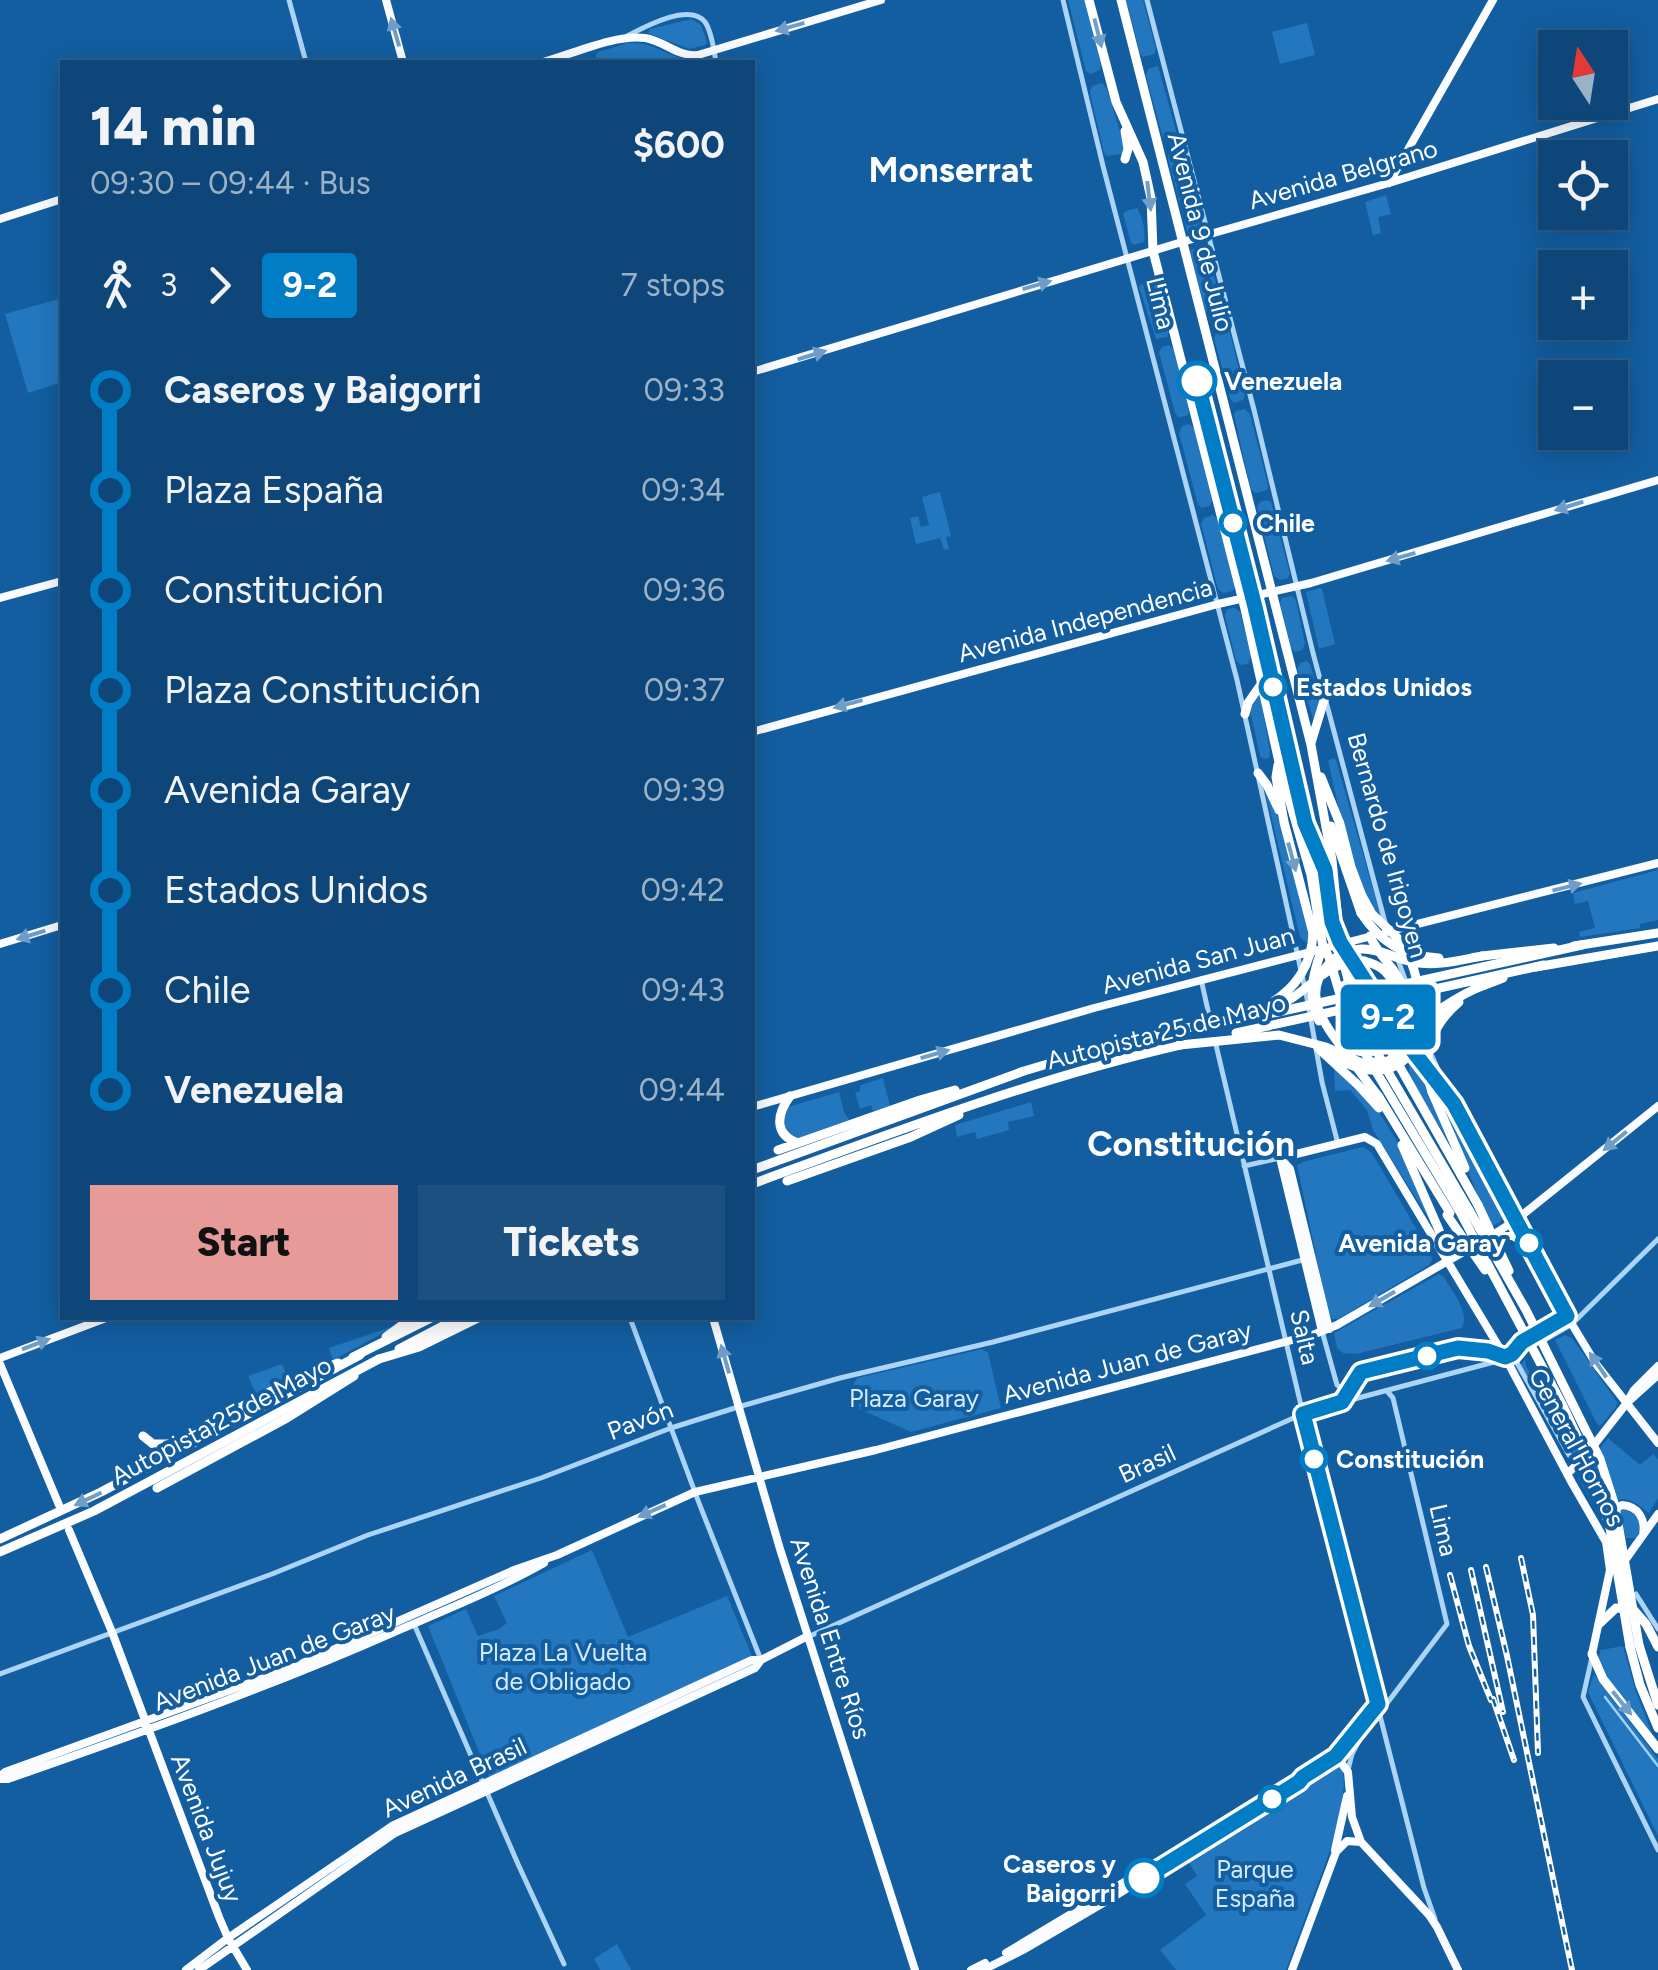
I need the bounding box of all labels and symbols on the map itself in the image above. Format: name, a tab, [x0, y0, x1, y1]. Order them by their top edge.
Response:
one-way arrow	[386, 16, 402, 47]
one-way arrow	[1090, 18, 1106, 49]
one-way arrow	[775, 20, 805, 35]
north arrow	[1538, 30, 1628, 120]
street label: Avenida 9 de Julio	[1162, 130, 1240, 334]
street label: Avenida Belgrano	[1245, 133, 1441, 215]
district label: Monserrat	[868, 149, 1034, 191]
one-way arrow	[1141, 181, 1157, 212]
street label: Lima	[1140, 274, 1182, 332]
one-way arrow	[1022, 277, 1053, 293]
one-way arrow	[797, 347, 827, 362]
marker: Venezuela	[1178, 362, 1216, 400]
place label: Venezuela	[1224, 366, 1342, 396]
one-way arrow	[1554, 500, 1584, 515]
place label: Chile	[1256, 508, 1315, 538]
marker: Chile	[1220, 510, 1246, 536]
one-way arrow	[1385, 549, 1416, 565]
street label: Avenida Independencia	[955, 572, 1215, 668]
place label: Estados Unidos	[1296, 672, 1472, 702]
marker: Estados Unidos	[1260, 674, 1286, 700]
one-way arrow	[832, 697, 863, 712]
street label: Bernardo de Irigoyen	[1342, 729, 1434, 961]
one-way arrow	[1285, 842, 1301, 873]
one-way arrow	[1552, 879, 1583, 895]
street label: Avenida San Juan	[1098, 920, 1298, 1000]
one-way arrow	[16, 928, 46, 943]
line badge: 9-2	[1330, 984, 1446, 1050]
street label: Autopista 25 de Mayo	[1043, 987, 1289, 1075]
one-way arrow	[920, 1046, 951, 1061]
district label: Constitución	[1087, 1123, 1295, 1165]
one-way arrow	[1602, 1130, 1627, 1151]
place label: Avenida Garay	[1338, 1228, 1507, 1258]
marker: Avenida Garay	[1516, 1230, 1542, 1256]
one-way arrow	[1367, 1290, 1396, 1307]
street label: Salta	[1284, 1306, 1326, 1368]
street label: Avenida Juan de Garay	[999, 1314, 1255, 1410]
one-way arrow	[21, 1336, 51, 1351]
one-way arrow	[716, 1343, 732, 1374]
unlabelled marker	[1414, 1343, 1440, 1369]
street label: Autopista 25 de Mayo	[106, 1349, 336, 1491]
one-way arrow	[1589, 1351, 1608, 1378]
street label: General Hornos	[1523, 1363, 1631, 1531]
park label: Plaza Garay	[849, 1383, 979, 1413]
street label: Pavón	[603, 1394, 677, 1446]
street label: Brasil	[1114, 1437, 1180, 1489]
place label: Constitución	[1336, 1444, 1484, 1474]
marker: Constitución	[1301, 1446, 1327, 1472]
one-way arrow	[74, 1490, 103, 1507]
street label: Lima	[1423, 1501, 1465, 1559]
one-way arrow	[637, 1503, 666, 1520]
street label: Avenida Entre Ríos	[784, 1533, 878, 1743]
street label: Avenida Juan de Garay	[149, 1597, 399, 1717]
park label: Plaza La Vuelta de Obligado	[479, 1637, 647, 1696]
one-way arrow	[1611, 1691, 1632, 1716]
street label: Avenida Brasil	[377, 1730, 531, 1824]
street label: Avenida Jujuy	[165, 1749, 249, 1907]
unlabelled marker	[1259, 1786, 1285, 1812]
place label: Caseros y Baigorri	[1003, 1849, 1117, 1908]
park label: Parque España	[1215, 1854, 1295, 1913]
marker: Caseros y Baigorri	[1125, 1859, 1163, 1897]

